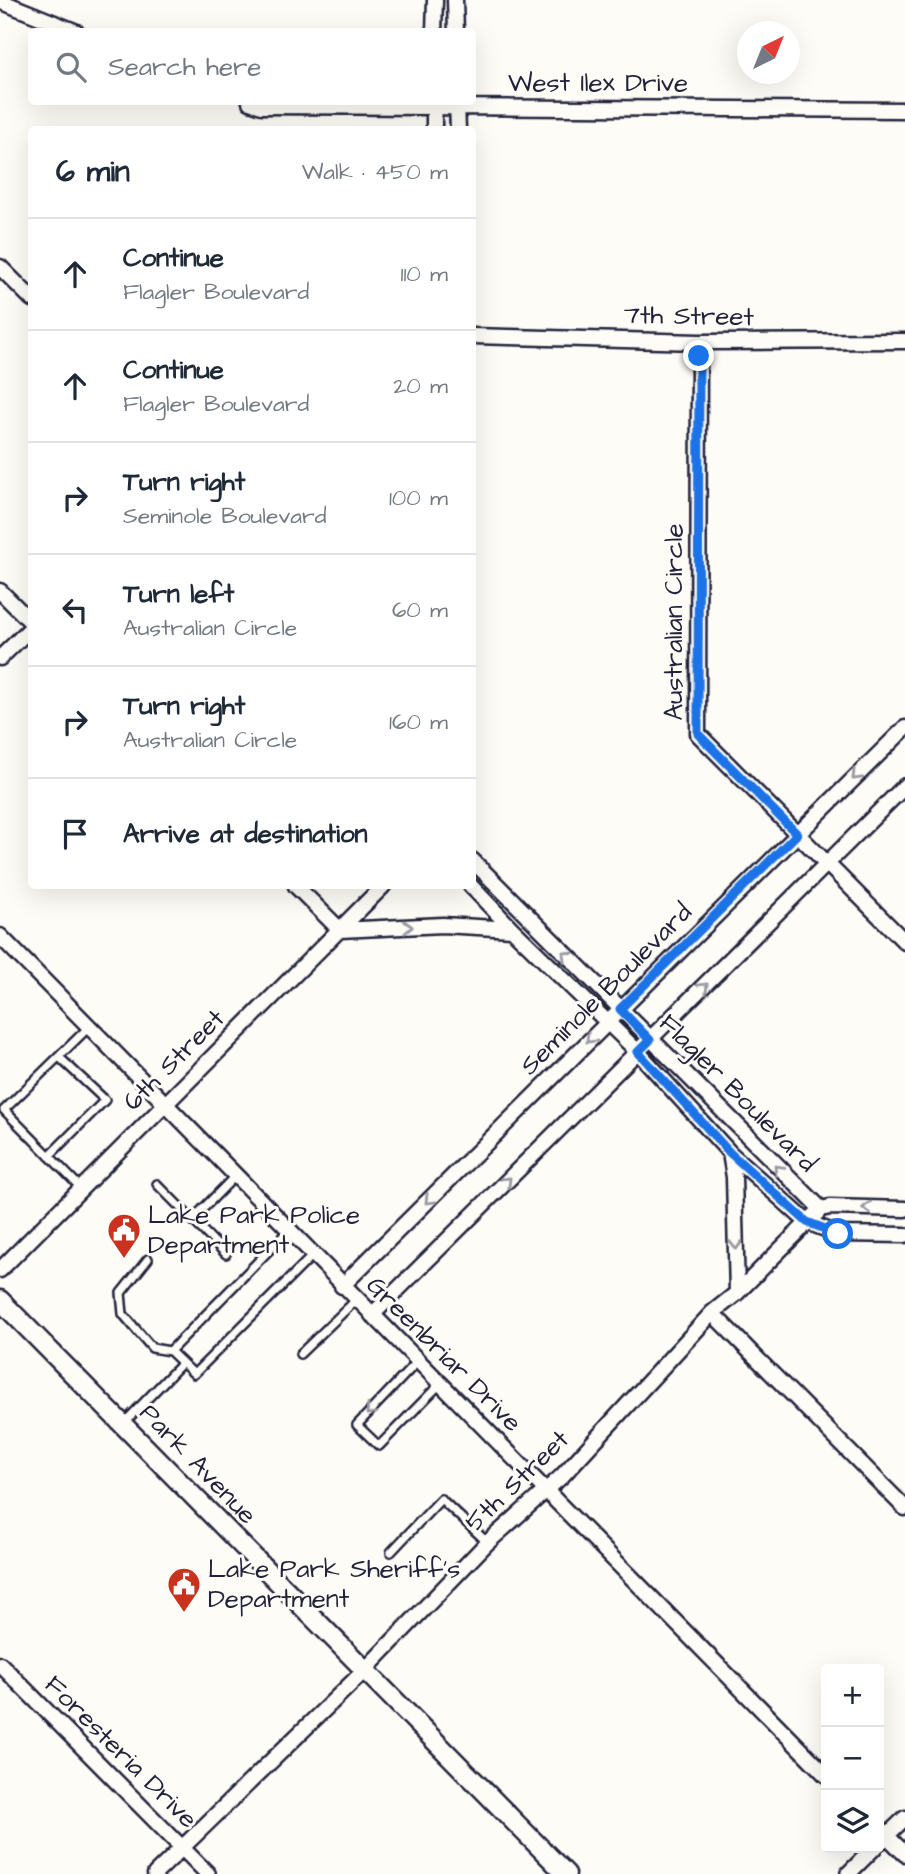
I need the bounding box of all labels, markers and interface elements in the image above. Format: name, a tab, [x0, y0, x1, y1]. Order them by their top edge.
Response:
north arrow	[737, 21, 800, 84]
search box	[28, 28, 476, 105]
icon: search	[52, 48, 90, 86]
text: Search here	[108, 49, 261, 85]
street label: West Ilex Drive	[508, 65, 688, 101]
text: 6 min	[56, 151, 130, 193]
text: Walk · 450 m	[302, 156, 448, 188]
text: Continue	[123, 240, 224, 276]
icon: ahead	[56, 255, 94, 293]
text: 110 m	[400, 258, 448, 290]
text: Flagler Boulevard	[123, 276, 309, 308]
street label: 7th Street	[624, 297, 755, 335]
route end	[683, 340, 714, 371]
text: Continue	[123, 352, 224, 388]
icon: ahead	[56, 367, 94, 405]
text: 20 m	[393, 370, 448, 402]
text: Flagler Boulevard	[123, 388, 309, 420]
text: Turn right	[123, 464, 245, 500]
icon: right	[56, 479, 94, 517]
text: 100 m	[389, 482, 448, 514]
text: Seminole Boulevard	[123, 500, 326, 532]
street label: Australian Circle	[656, 524, 692, 720]
text: Turn left	[123, 576, 234, 612]
icon: left	[56, 591, 94, 629]
text: 60 m	[392, 594, 448, 626]
text: Australian Circle	[123, 612, 297, 644]
text: Turn right	[123, 688, 245, 724]
icon: right	[56, 703, 94, 741]
text: 160 m	[389, 706, 448, 738]
text: Australian Circle	[123, 724, 297, 756]
one-way arrow	[852, 768, 865, 781]
icon: arrive	[56, 815, 94, 853]
text: Arrive at destination	[123, 816, 368, 852]
street label: Seminole Boulevard	[512, 895, 700, 1083]
one-way arrow	[403, 919, 414, 934]
one-way arrow	[561, 951, 574, 964]
one-way arrow	[695, 982, 708, 995]
street label: 6th Street	[115, 1001, 233, 1119]
street label: Flagler Boulevard	[649, 1006, 825, 1182]
one-way arrow	[585, 1031, 598, 1044]
one-way arrow	[774, 1164, 787, 1177]
one-way arrow	[499, 1177, 512, 1190]
one-way arrow	[424, 1191, 437, 1204]
place label: Lake Park Police Department	[148, 1197, 360, 1263]
one-way arrow	[862, 1201, 873, 1216]
public building icon: Lake Park Police Department	[105, 1211, 143, 1260]
route start	[822, 1218, 853, 1249]
one-way arrow	[728, 1240, 743, 1251]
street label: Greenbriar Drive	[358, 1268, 530, 1440]
street label: Park Avenue	[131, 1396, 265, 1532]
one-way arrow	[366, 1403, 379, 1416]
street label: 5th Street	[457, 1422, 577, 1540]
place label: Lake Park Sheriff's Department	[208, 1551, 460, 1617]
public building icon: Lake Park Sheriff's Department	[165, 1565, 203, 1614]
map controls	[821, 1664, 884, 1853]
button: +	[821, 1664, 884, 1727]
street label: Foresteria Drive	[36, 1667, 206, 1837]
button: −	[821, 1727, 884, 1790]
button: layers	[821, 1790, 884, 1853]

